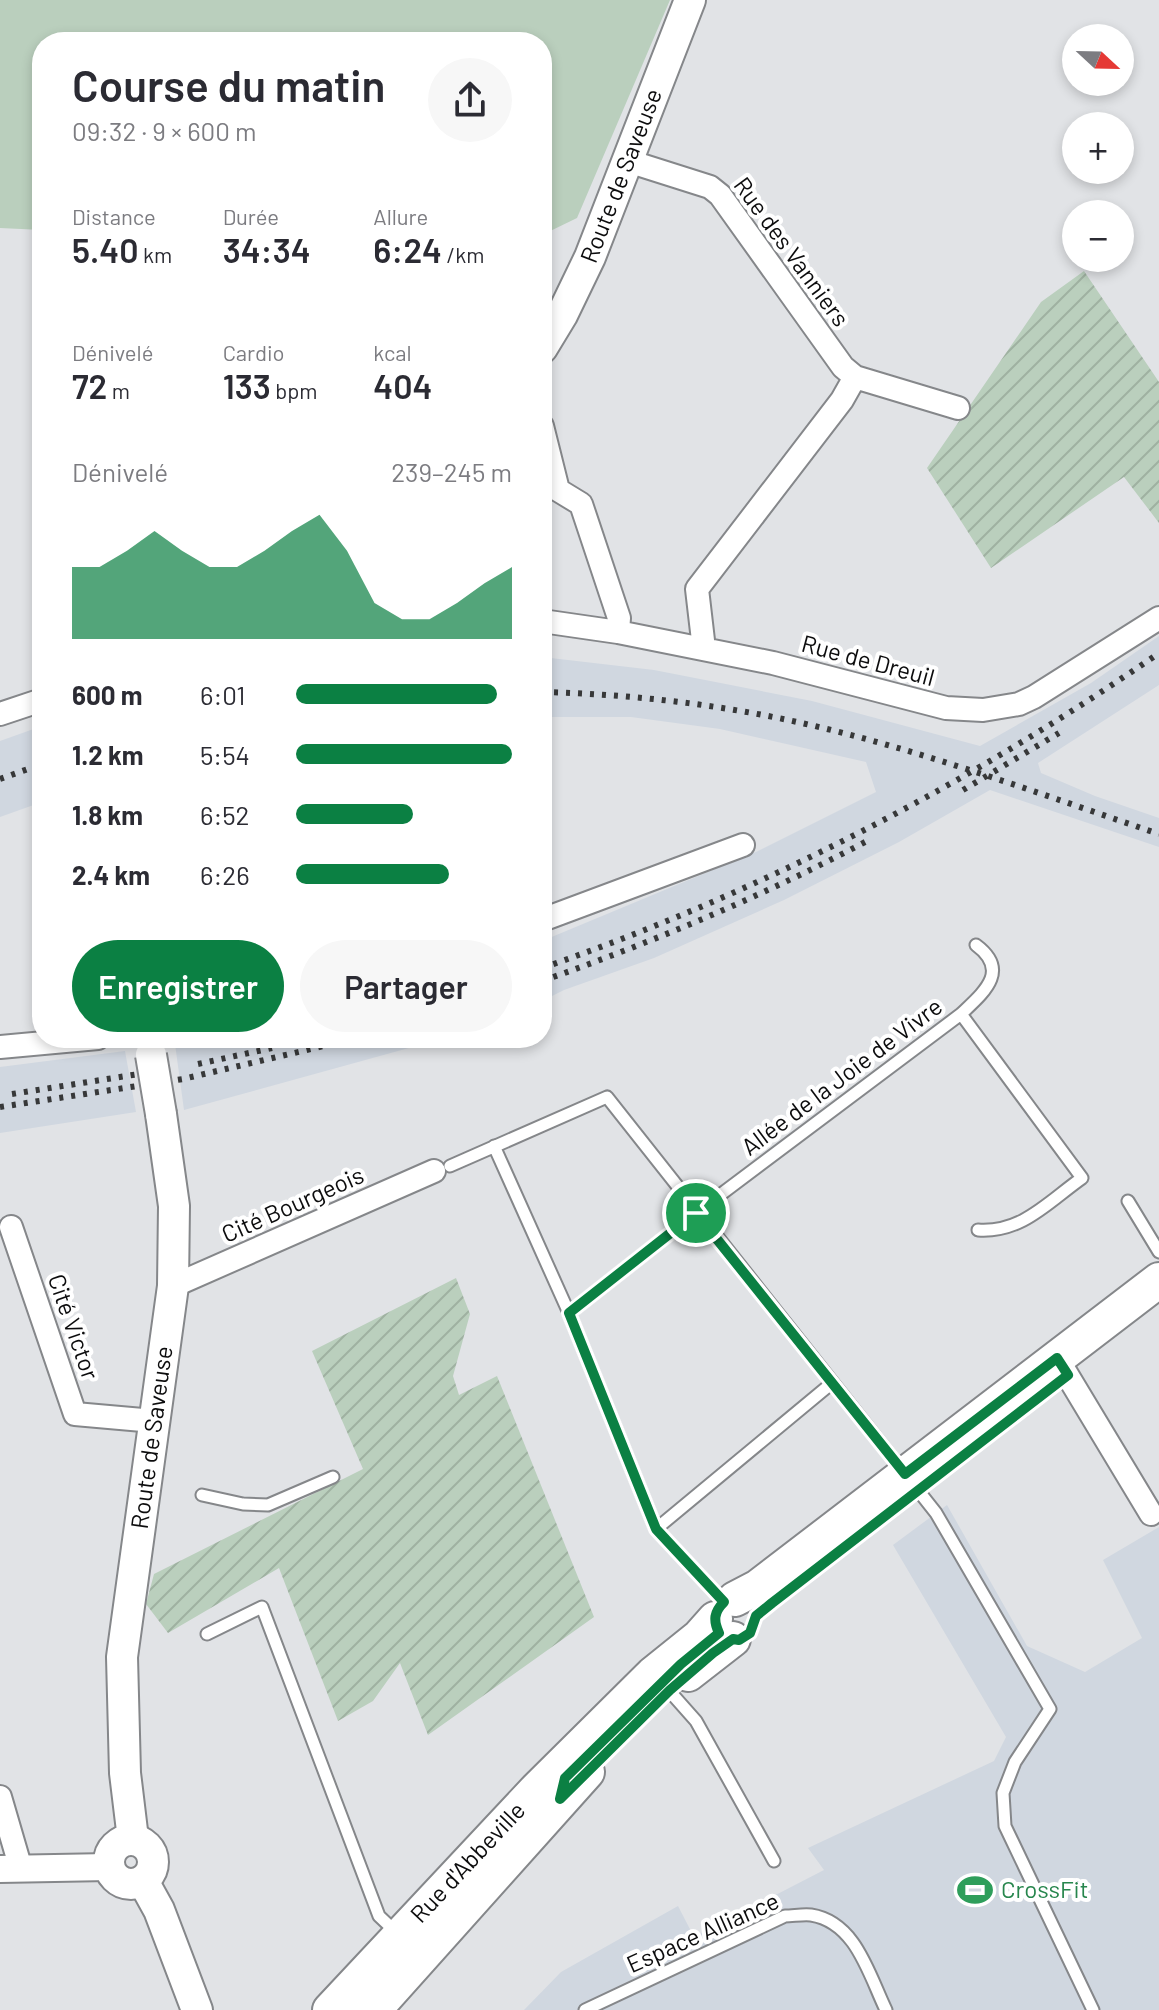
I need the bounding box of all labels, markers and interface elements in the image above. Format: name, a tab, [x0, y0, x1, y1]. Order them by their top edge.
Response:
north arrow	[1062, 24, 1134, 96]
map controls	[1062, 24, 1134, 272]
text: Course du matin	[72, 58, 385, 111]
button: share	[428, 58, 512, 142]
street label: Route de Saveuse	[573, 84, 667, 267]
button: +	[1062, 112, 1134, 184]
text: 09:32 · 9 × 600 m	[72, 115, 257, 146]
street label: Rue des Vanniers	[728, 171, 856, 331]
button: −	[1062, 200, 1134, 272]
text: Distance	[72, 203, 156, 229]
text: Durée	[223, 203, 279, 229]
text: Allure	[373, 203, 428, 229]
text: 5.40	[72, 229, 139, 270]
text: 34:34	[223, 229, 311, 270]
text: 6:24	[373, 229, 442, 270]
text: km	[139, 241, 172, 267]
text: /km	[442, 241, 484, 267]
text: Dénivelé	[72, 339, 153, 365]
text: Cardio	[223, 339, 285, 365]
text: kcal	[373, 339, 412, 365]
text: 72	[72, 365, 107, 406]
text: 133	[223, 365, 271, 406]
text: 404	[373, 365, 432, 406]
text: m	[107, 377, 130, 403]
text: bpm	[271, 377, 318, 403]
text: Dénivelé	[72, 456, 168, 487]
text: 239–245 m	[391, 456, 512, 487]
street label: Rue de Dreuil	[799, 628, 938, 691]
text: 600 m	[72, 679, 143, 710]
text: 6:01	[200, 679, 245, 710]
text: 1.2 km	[72, 739, 144, 770]
text: 5:54	[200, 739, 250, 770]
text: 1.8 km	[72, 799, 143, 830]
text: 6:52	[200, 799, 250, 830]
text: 2.4 km	[72, 859, 150, 890]
text: 6:26	[200, 859, 250, 890]
button: Enregistrer	[72, 940, 284, 1032]
button: Partager	[300, 940, 512, 1032]
street label: Allée de la Joie de Vivre	[735, 991, 947, 1161]
street label: Cité Bourgeois	[217, 1159, 368, 1248]
pin	[662, 1179, 730, 1247]
icon: arrive	[674, 1191, 718, 1235]
street label: Cité Victor	[43, 1270, 106, 1383]
street label: Route de Saveuse	[124, 1344, 178, 1531]
street label: Rue d'Abbeville	[404, 1795, 530, 1928]
sports icon: CrossFit	[956, 1871, 994, 1909]
place label: CrossFit	[1001, 1874, 1088, 1903]
street label: Espace Alliance	[622, 1885, 783, 1978]

